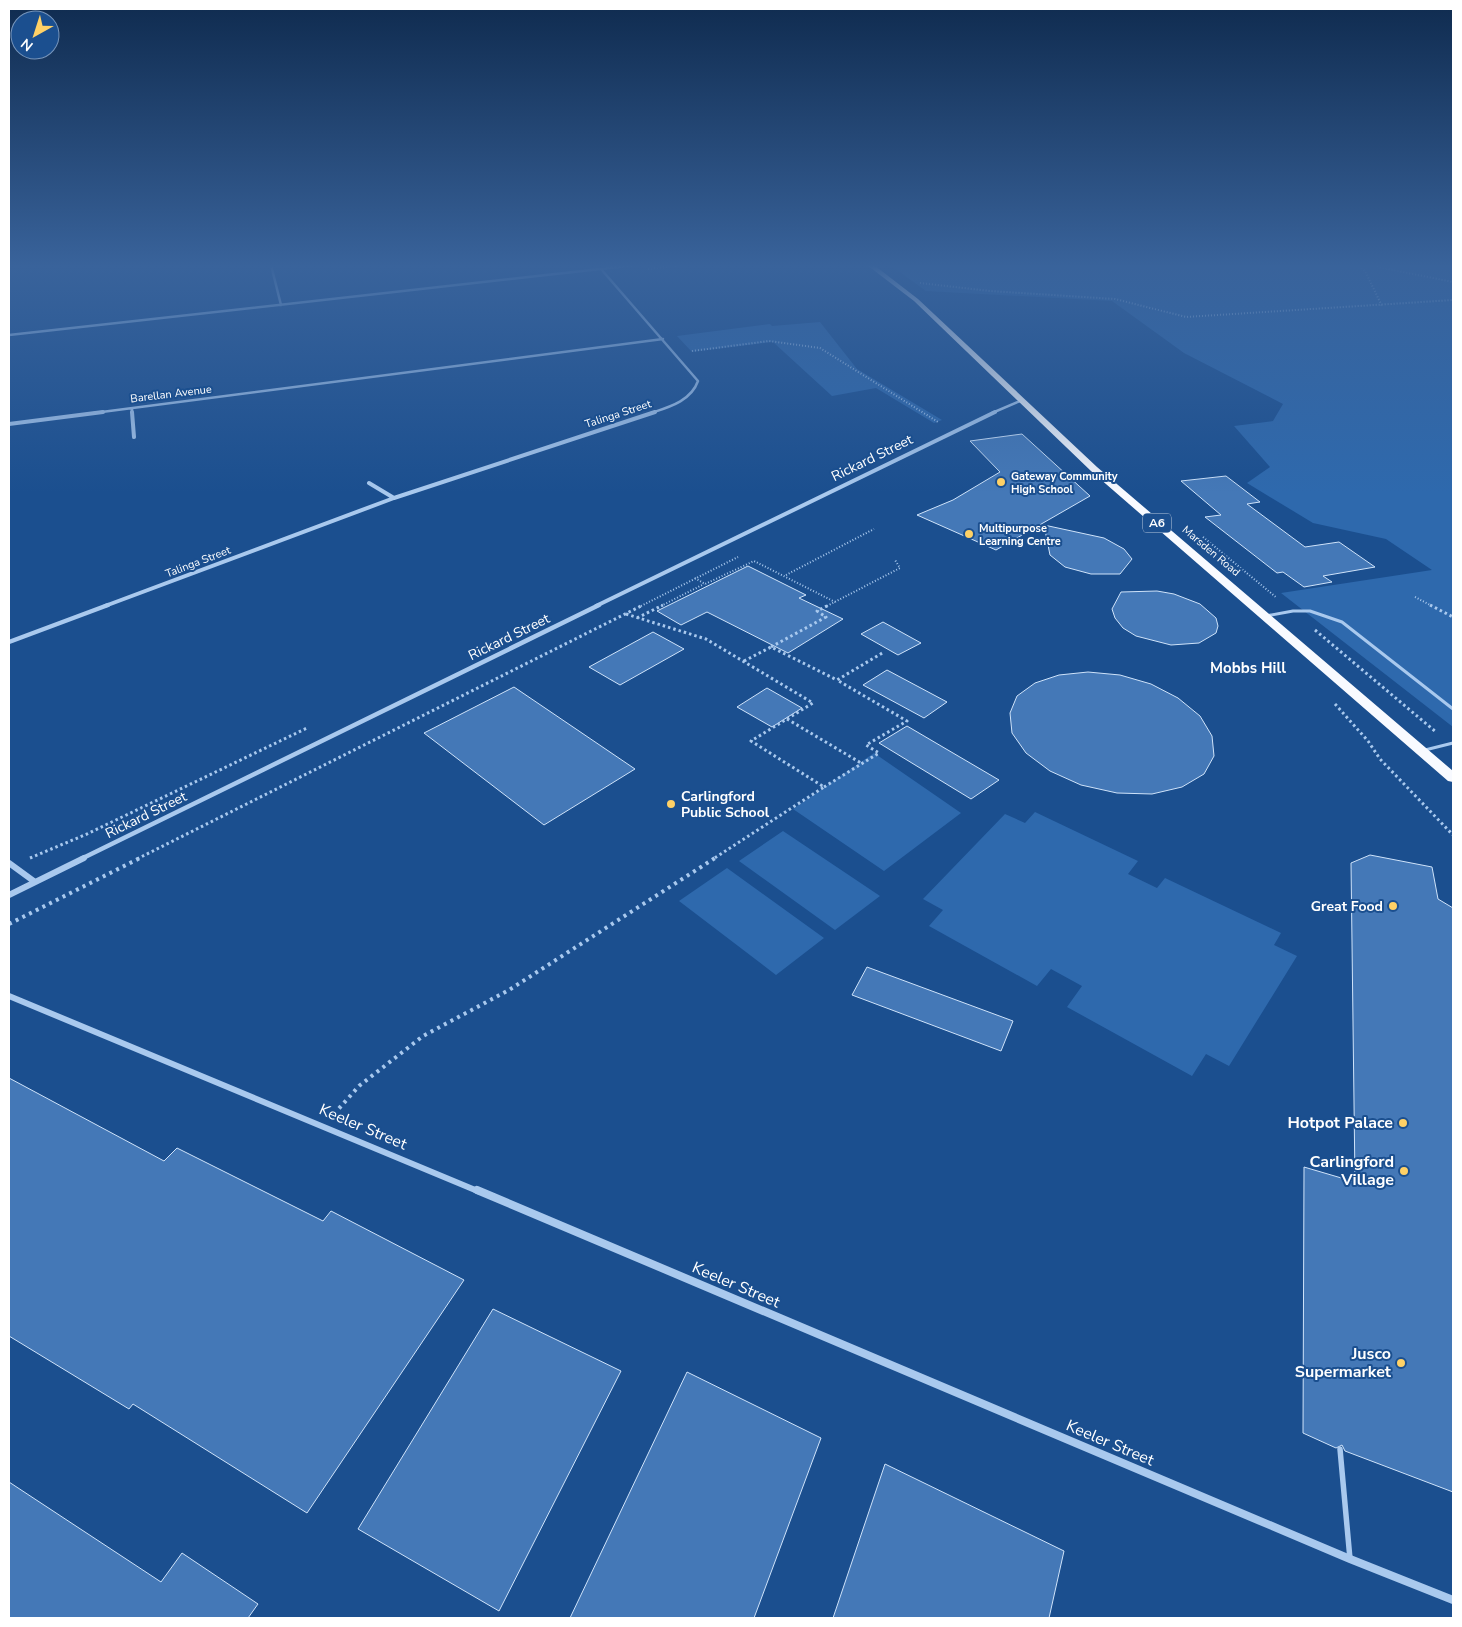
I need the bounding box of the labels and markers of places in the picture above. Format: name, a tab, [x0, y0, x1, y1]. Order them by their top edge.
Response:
place label: Gateway Community High School	[1011, 469, 1118, 497]
marker: Gateway Community High School	[995, 476, 1007, 488]
place label: Multipurpose Learning Centre	[979, 521, 1061, 549]
marker: Multipurpose Learning Centre	[963, 528, 975, 540]
place label: Carlingford Public School	[681, 787, 770, 822]
marker: Carlingford Public School	[665, 798, 677, 810]
place label: Great Food	[1311, 897, 1383, 916]
marker: Great Food	[1387, 900, 1399, 912]
place label: Hotpot Palace	[1287, 1112, 1393, 1134]
marker: Hotpot Palace	[1397, 1117, 1409, 1129]
place label: Carlingford Village	[1310, 1151, 1394, 1191]
marker: Carlingford Village	[1398, 1165, 1410, 1177]
place label: Jusco Supermarket	[1295, 1343, 1392, 1383]
marker: Jusco Supermarket	[1395, 1357, 1407, 1369]

